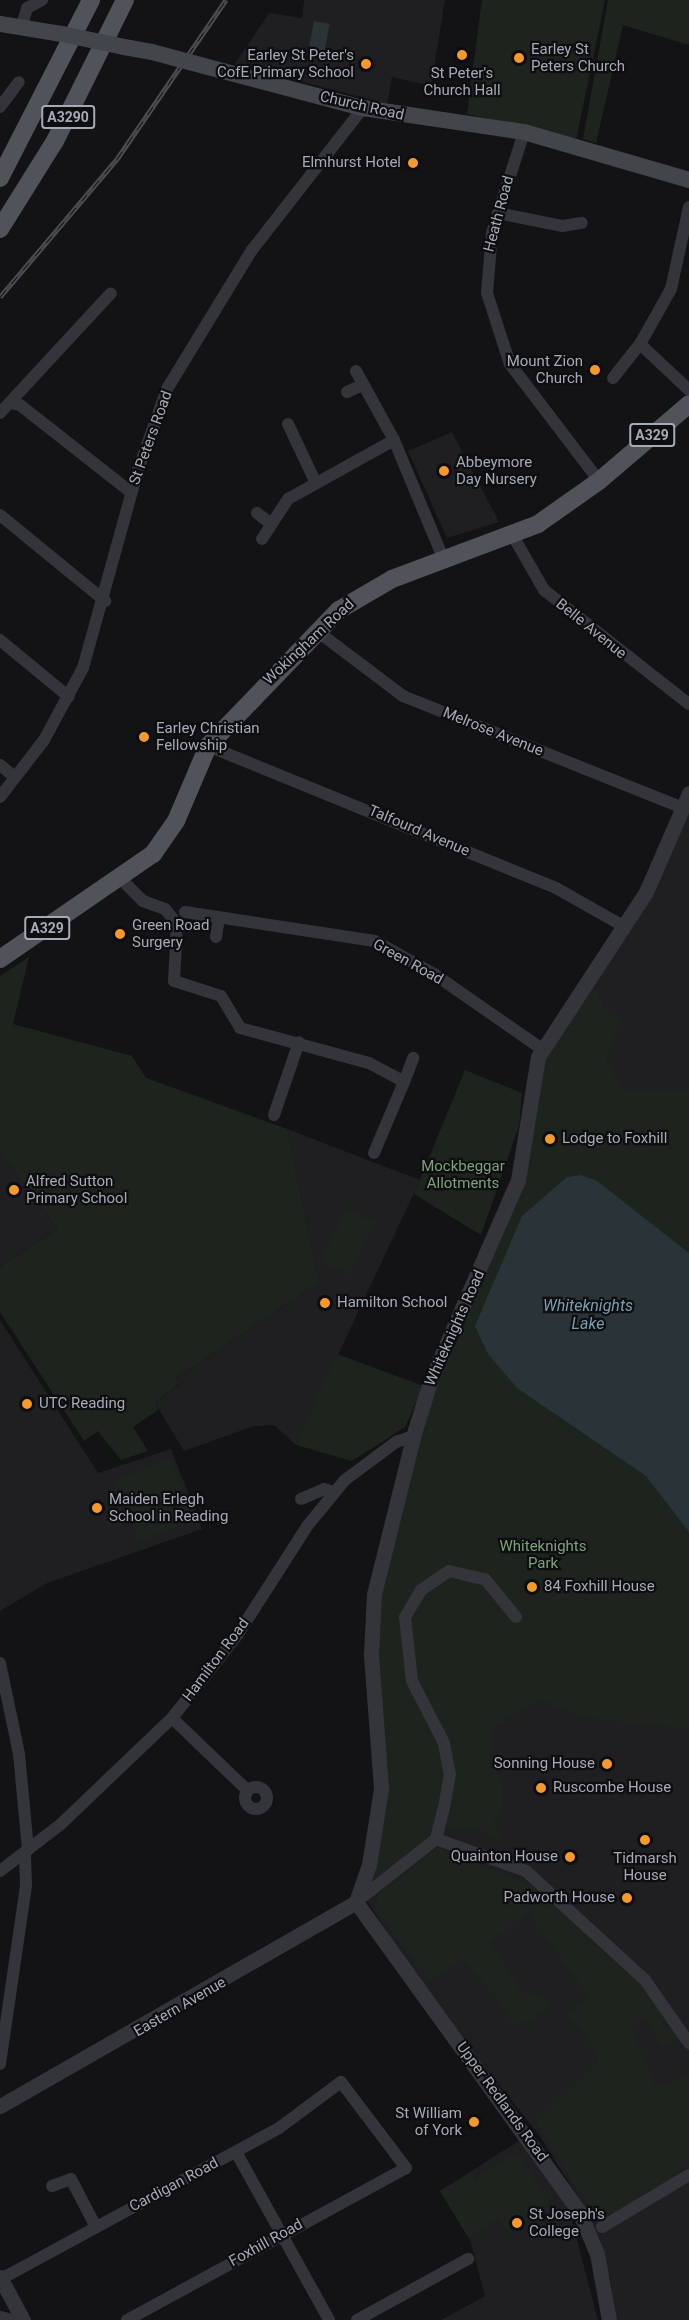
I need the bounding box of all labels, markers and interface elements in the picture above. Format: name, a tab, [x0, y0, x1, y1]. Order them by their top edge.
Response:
place label: Earley St Peters Church	[531, 40, 625, 75]
place label: Earley St Peter's CofE Primary School	[217, 46, 354, 81]
marker: St Peter's Church Hall	[455, 48, 469, 62]
marker: Earley St Peters Church	[512, 51, 526, 65]
marker: Earley St Peter's CofE Primary School	[359, 57, 373, 71]
place label: St Peter's Church Hall	[423, 64, 501, 99]
street label: Church Road	[318, 88, 406, 124]
road number: A3290	[41, 106, 95, 128]
place label: Elmhurst Hotel	[302, 154, 401, 172]
marker: Elmhurst Hotel	[406, 156, 420, 170]
street label: Heath Road	[480, 174, 518, 254]
place label: Mount Zion Church	[507, 352, 583, 387]
marker: Mount Zion Church	[588, 363, 602, 377]
street label: St Peters Road	[126, 389, 176, 487]
road number: A329	[628, 424, 676, 446]
place label: Abbeymore Day Nursery	[456, 453, 537, 488]
marker: Abbeymore Day Nursery	[437, 464, 451, 478]
street label: Wokingham Road	[260, 595, 358, 689]
street label: Belle Avenue	[552, 595, 630, 663]
street label: Melrose Avenue	[440, 704, 546, 760]
place label: Earley Christian Fellowship	[156, 719, 260, 754]
marker: Earley Christian Fellowship	[137, 730, 151, 744]
street label: Talfourd Avenue	[366, 802, 472, 860]
place label: Green Road Surgery	[132, 916, 209, 951]
road number: A329	[23, 917, 71, 939]
marker: Green Road Surgery	[113, 927, 127, 941]
street label: Green Road	[370, 935, 446, 989]
place label: Lodge to Foxhill	[562, 1130, 667, 1148]
marker: Lodge to Foxhill	[543, 1132, 557, 1146]
park label: Mockbeggar Allotments	[421, 1157, 505, 1192]
place label: Alfred Sutton Primary School	[26, 1172, 127, 1207]
marker: Alfred Sutton Primary School	[7, 1183, 21, 1197]
street label: Whiteknights Road	[421, 1267, 489, 1389]
place label: Hamilton School	[337, 1294, 447, 1312]
marker: Hamilton School	[318, 1296, 332, 1310]
water label: Whiteknights Lake	[543, 1296, 633, 1334]
place label: UTC Reading	[39, 1395, 125, 1413]
marker: UTC Reading	[20, 1397, 34, 1411]
place label: Maiden Erlegh School in Reading	[109, 1490, 228, 1525]
marker: Maiden Erlegh School in Reading	[90, 1501, 104, 1515]
park label: Whiteknights Park	[500, 1537, 586, 1572]
place label: 84 Foxhill House	[544, 1578, 655, 1596]
marker: 84 Foxhill House	[525, 1580, 539, 1594]
street label: Hamilton Road	[179, 1615, 253, 1705]
place label: Sonning House	[494, 1755, 595, 1773]
marker: Sonning House	[600, 1757, 614, 1771]
place label: Ruscombe House	[553, 1779, 671, 1797]
marker: Ruscombe House	[534, 1781, 548, 1795]
marker: Tidmarsh House	[638, 1833, 652, 1847]
place label: Quainton House	[451, 1848, 558, 1866]
place label: Tidmarsh House	[613, 1849, 677, 1884]
marker: Quainton House	[563, 1850, 577, 1864]
place label: Padworth House	[504, 1889, 615, 1907]
marker: Padworth House	[620, 1891, 634, 1905]
street label: Eastern Avenue	[131, 1973, 229, 2041]
street label: Upper Redlands Road	[453, 2039, 551, 2165]
place label: St William of York	[395, 2104, 462, 2139]
marker: St William of York	[467, 2115, 481, 2129]
street label: Cardigan Road	[127, 2154, 221, 2216]
place label: St Joseph's College	[529, 2205, 605, 2240]
street label: Foxhill Road	[226, 2215, 306, 2271]
marker: St Joseph's College	[510, 2216, 524, 2230]

